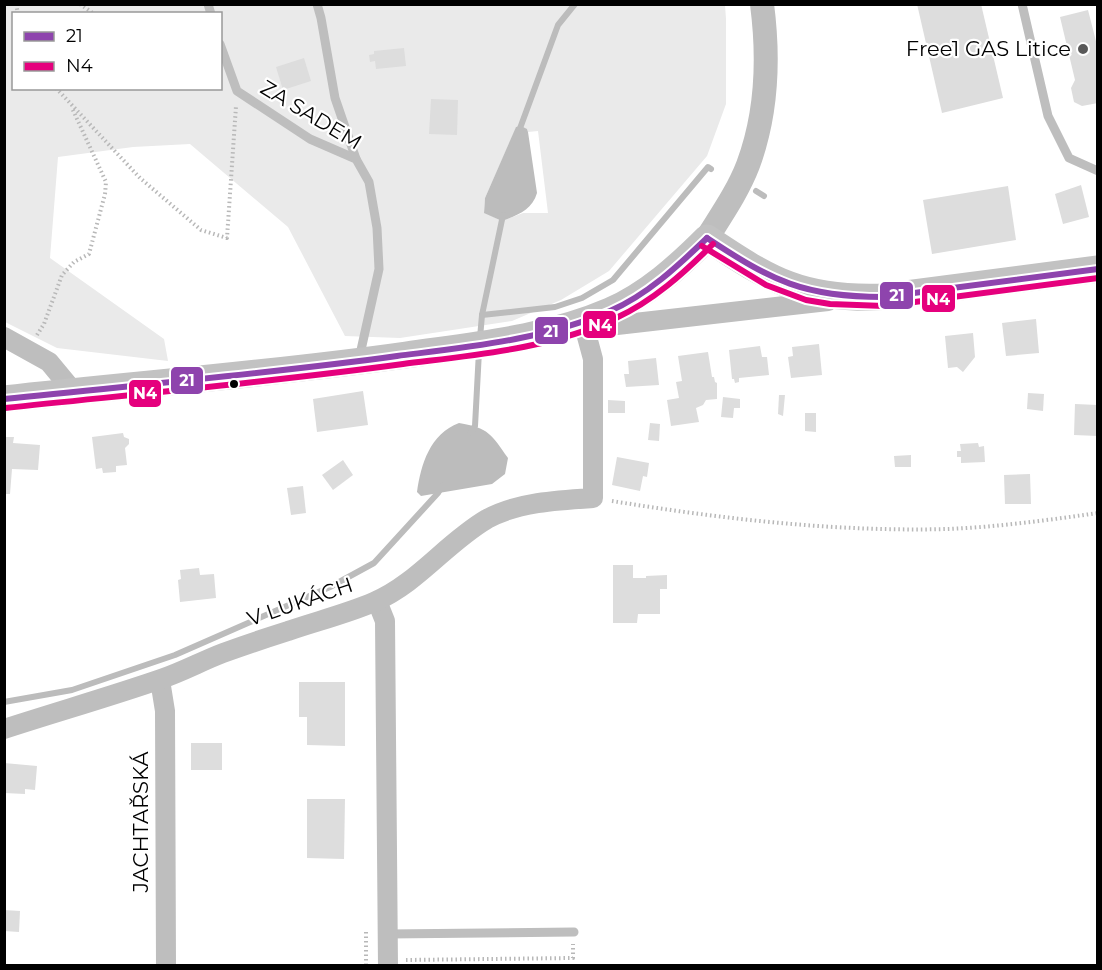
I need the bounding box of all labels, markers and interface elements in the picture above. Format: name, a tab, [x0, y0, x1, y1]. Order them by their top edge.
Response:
legend	[12, 12, 222, 90]
text: 21	[66, 25, 83, 47]
place label: Free1 GAS Litice	[906, 36, 1071, 61]
marker: Free1 GAS Litice	[1076, 42, 1090, 56]
text: N4	[66, 55, 93, 77]
street label: ZA SADEM	[256, 75, 366, 155]
line badge: 21	[879, 281, 914, 310]
line badge: N4	[921, 284, 956, 313]
text: 21	[889, 286, 905, 305]
text: N4	[926, 290, 950, 309]
line badge: N4	[582, 310, 617, 339]
line badge: 21	[534, 316, 569, 345]
text: N4	[588, 316, 612, 335]
text: 21	[543, 322, 559, 341]
line badge: 21	[170, 366, 204, 395]
text: 21	[179, 371, 195, 390]
unlabelled marker	[228, 378, 240, 390]
line badge: N4	[128, 379, 162, 408]
text: N4	[133, 384, 157, 403]
street label: V LUKÁCH	[244, 572, 356, 631]
street label: JACHTAŘSKÁ	[128, 751, 153, 893]

